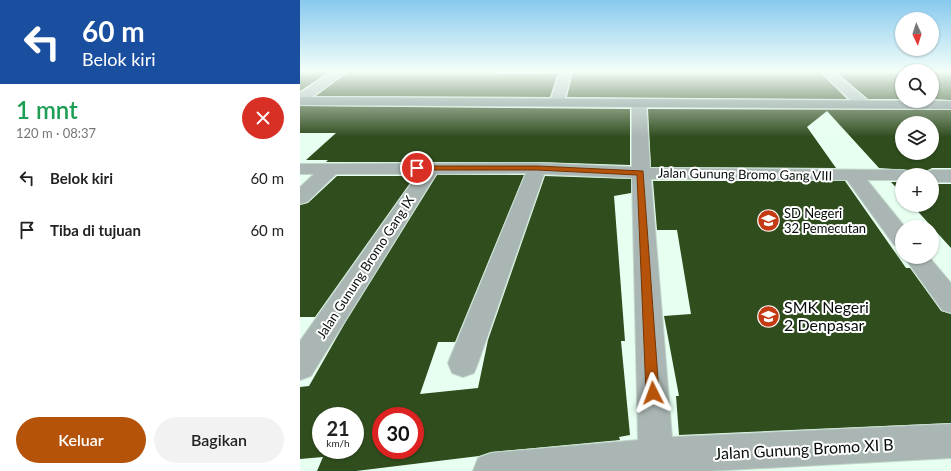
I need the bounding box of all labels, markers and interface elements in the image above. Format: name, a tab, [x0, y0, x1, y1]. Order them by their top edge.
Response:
north arrow	[895, 12, 939, 56]
map controls	[895, 12, 939, 264]
text: 60 m	[82, 14, 145, 48]
icon: left	[16, 16, 68, 68]
text: Belok kiri	[82, 48, 156, 70]
button: search	[895, 64, 939, 108]
text: 1 mnt	[16, 95, 78, 124]
button: close	[242, 97, 284, 139]
button: layers	[895, 116, 939, 160]
text: 120 m · 08:37	[16, 125, 96, 141]
pin	[400, 151, 434, 185]
icon: arrive	[406, 157, 428, 179]
street label: Jalan Gunung Bromo Gang VIII	[658, 164, 832, 184]
icon: left	[16, 167, 38, 189]
button: +	[895, 168, 939, 212]
text: Belok kiri	[50, 169, 113, 187]
text: 60 m	[250, 169, 284, 187]
street label: Jalan Gunung Bromo Gang IX	[313, 192, 418, 341]
place label: SD Negeri 32 Pemecutan	[784, 205, 866, 236]
school or university icon: SD Negeri 32 Pemecutan	[755, 207, 781, 233]
icon: arrive	[16, 219, 38, 241]
button: −	[895, 220, 939, 264]
text: Tiba di tujuan	[50, 221, 141, 239]
text: 60 m	[250, 221, 284, 239]
place label: SMK Negeri 2 Denpasar	[784, 297, 869, 334]
school or university icon: SMK Negeri 2 Denpasar	[755, 303, 781, 329]
position arrow	[632, 372, 674, 414]
speed limit sign: 30	[372, 407, 424, 459]
text: 21	[326, 416, 350, 440]
button: Keluar	[16, 417, 146, 463]
button: Bagikan	[154, 417, 284, 463]
street label: Jalan Gunung Bromo XI B	[714, 434, 894, 463]
text: km/h	[326, 437, 350, 449]

